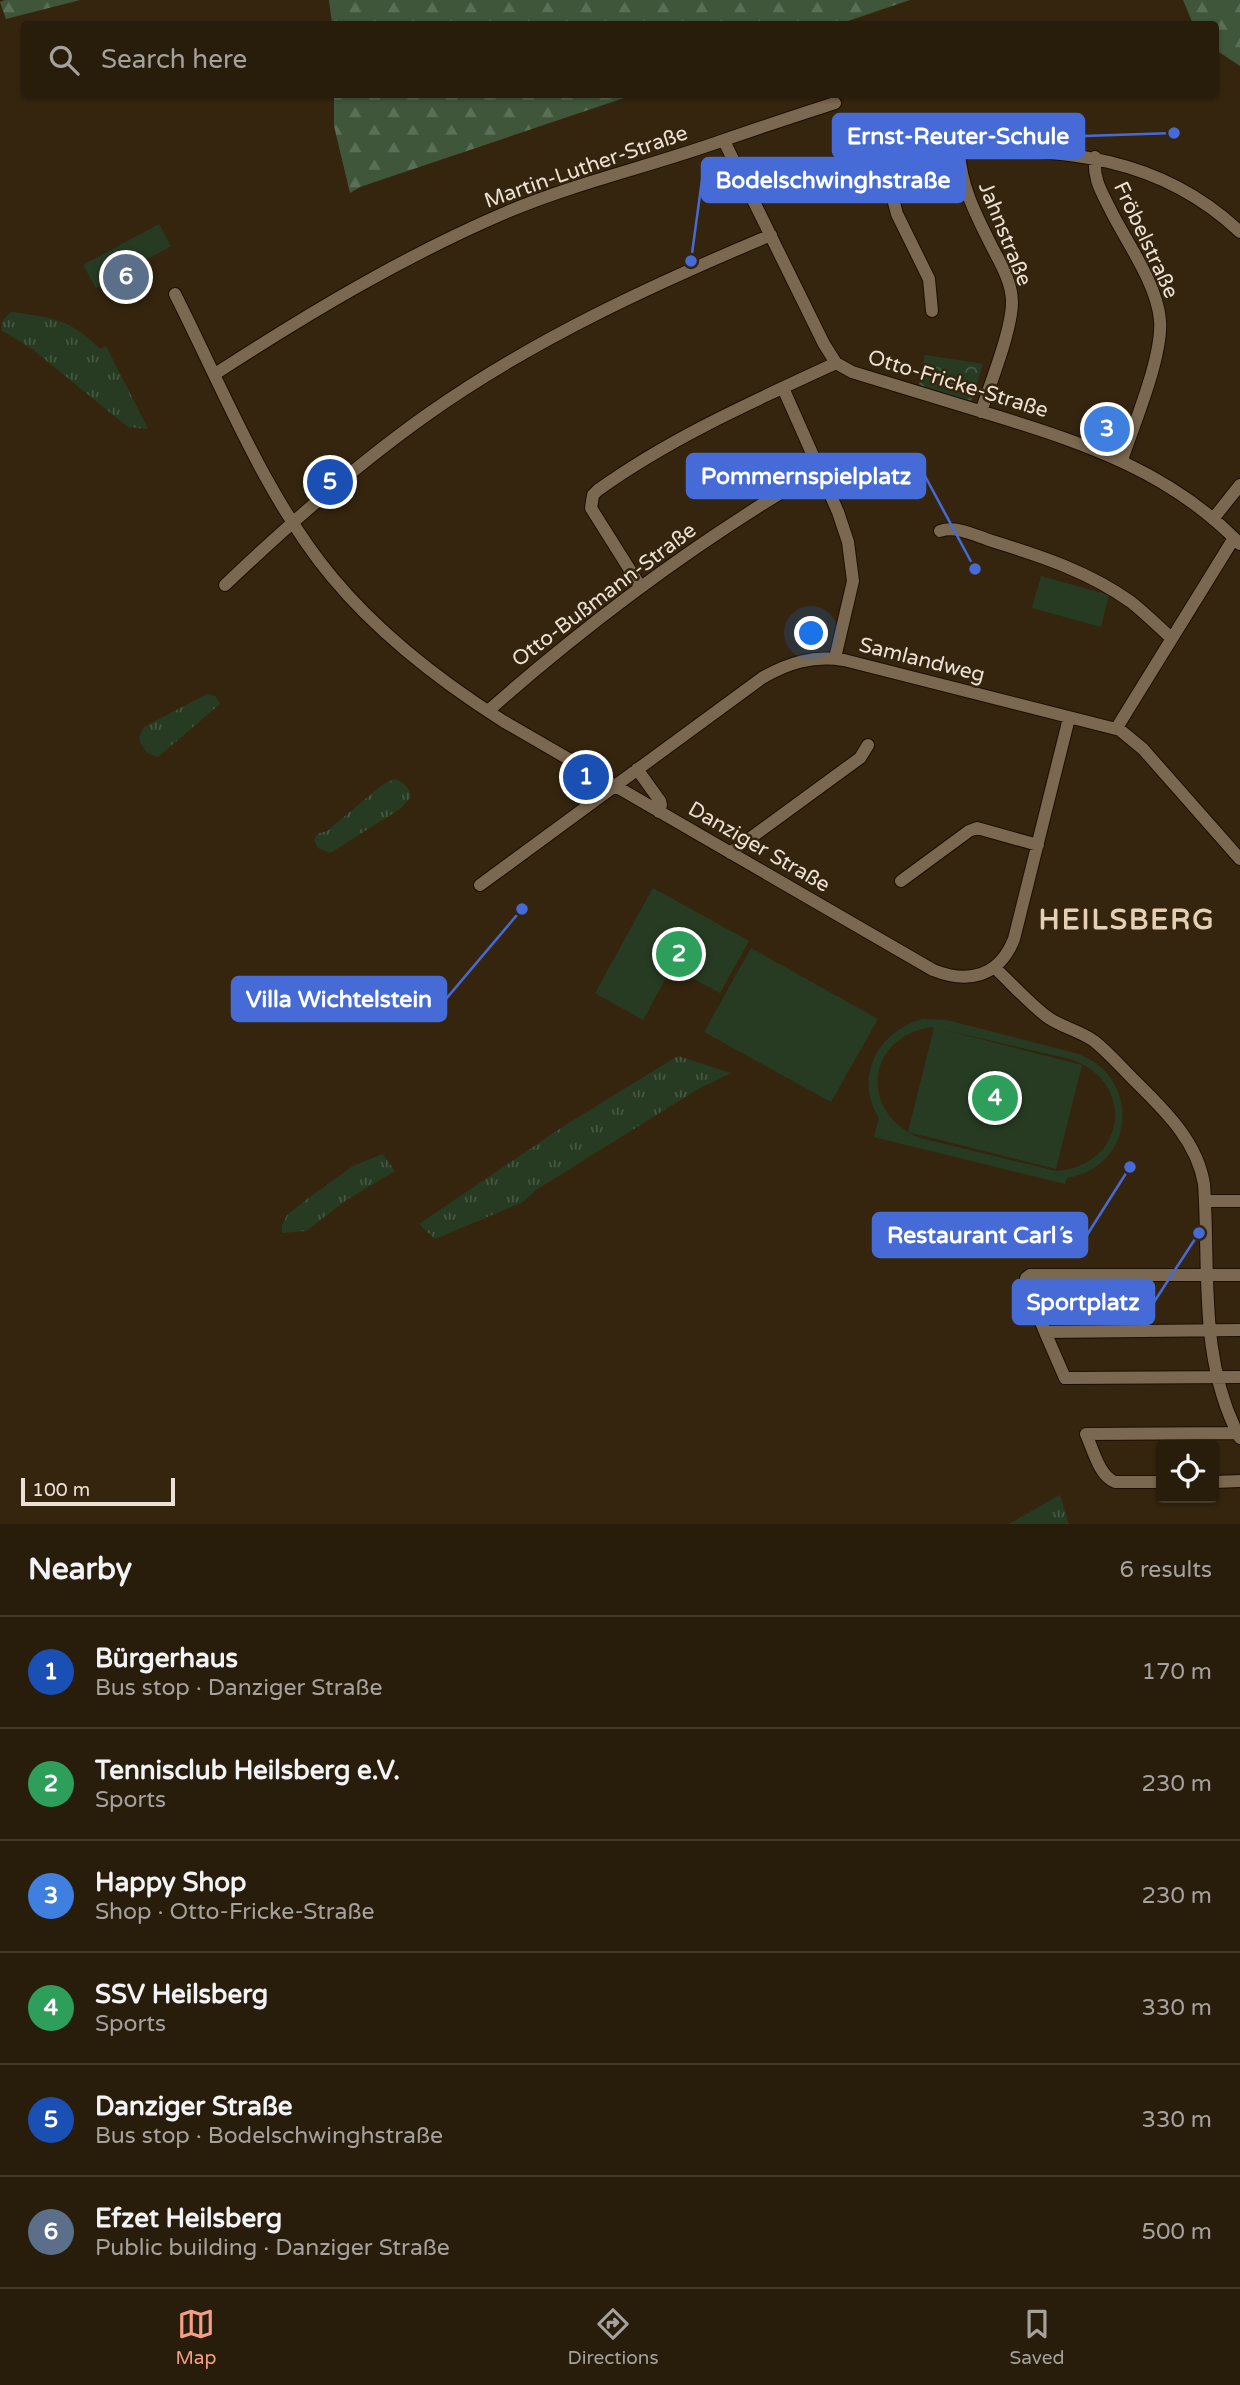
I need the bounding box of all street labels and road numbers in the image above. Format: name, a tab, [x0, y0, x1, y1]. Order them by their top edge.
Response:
street label: Martin-Luther-Straße	[481, 120, 691, 214]
street label: Jahnstraße	[973, 178, 1037, 290]
street label: Fröbelstraße	[1108, 178, 1184, 302]
street label: Otto-Fricke-Straße	[865, 345, 1051, 423]
street label: Otto-Bußmann-Straße	[507, 518, 701, 672]
street label: Samlandweg	[857, 632, 987, 688]
street label: Danziger Straße	[684, 796, 834, 898]

